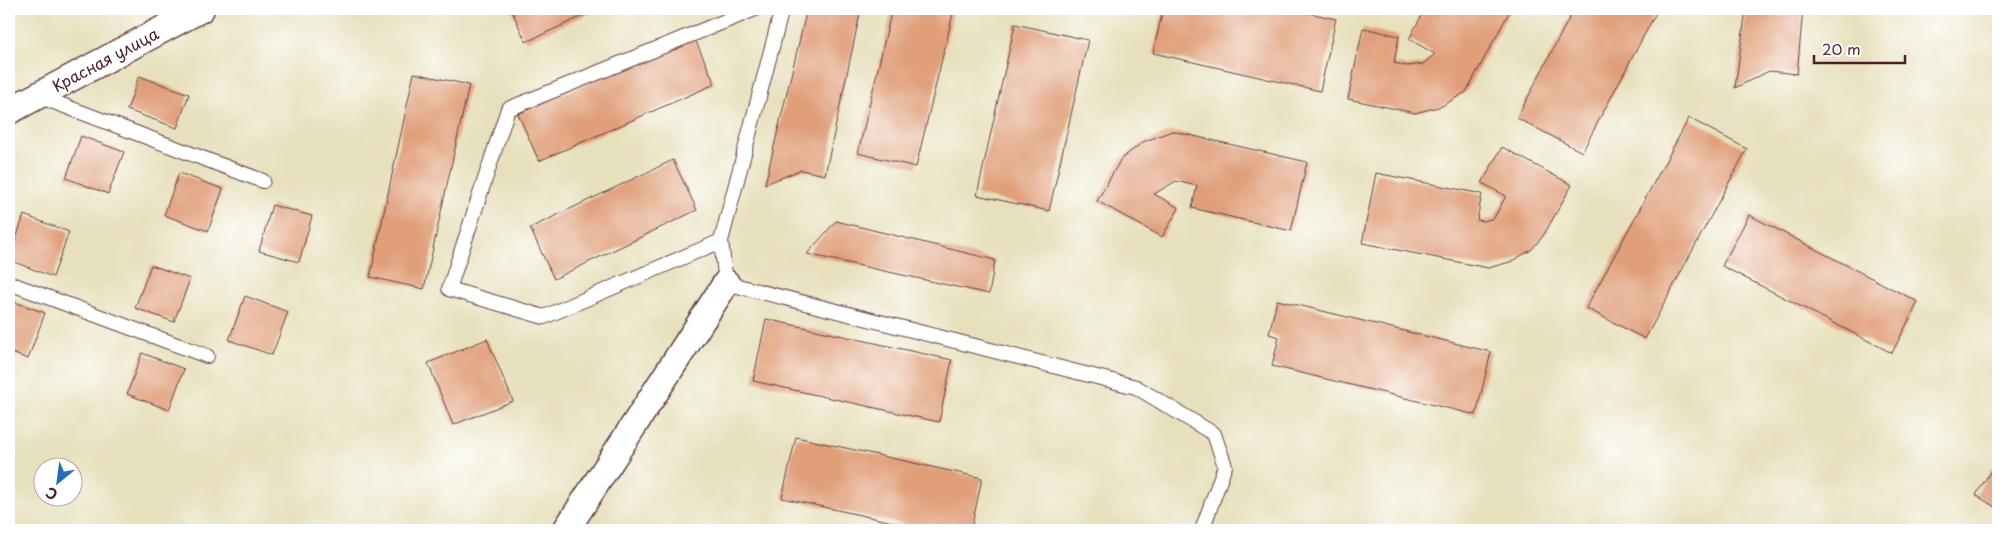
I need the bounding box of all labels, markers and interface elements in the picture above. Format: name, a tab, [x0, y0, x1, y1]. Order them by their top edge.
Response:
street label: Красная улица	[47, 21, 163, 97]
scale bar	[1814, 32, 1906, 64]
text: 20 m	[1822, 37, 1861, 60]
north arrow	[32, 456, 82, 506]
text: С	[42, 482, 61, 506]

